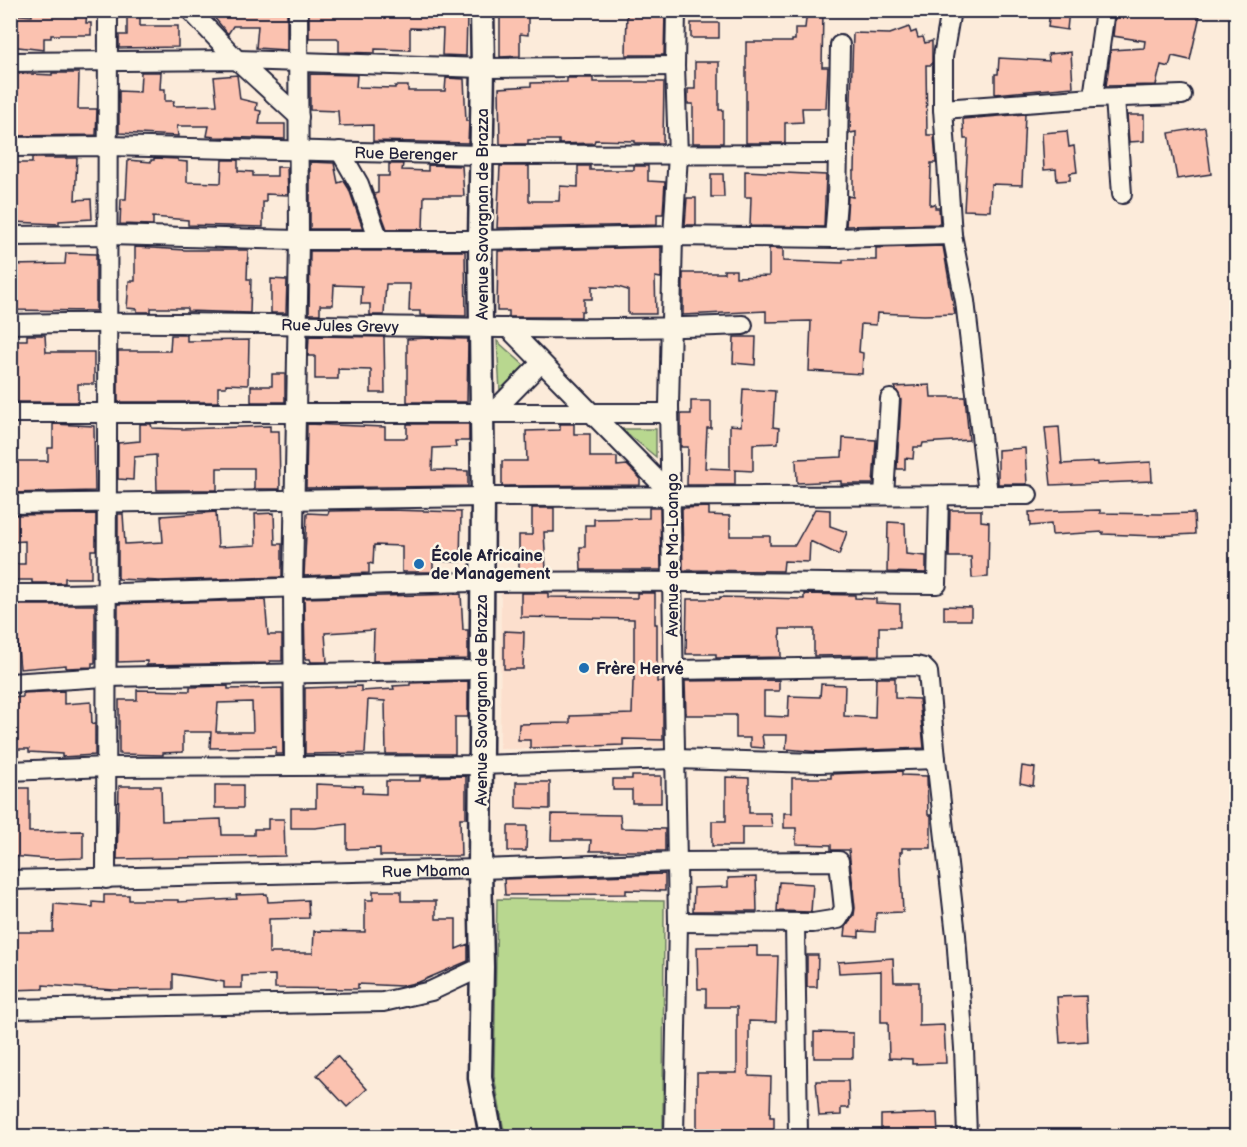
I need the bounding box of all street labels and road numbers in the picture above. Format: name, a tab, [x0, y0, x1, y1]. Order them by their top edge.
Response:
street label: Avenue Savorgnan de Brazza	[474, 108, 493, 320]
street label: Rue Berenger	[354, 144, 458, 165]
street label: Rue Jules Grevy	[281, 316, 400, 337]
street label: Avenue de Ma-Loango	[664, 473, 683, 637]
street label: Avenue Savorgnan de Brazza	[473, 594, 492, 806]
street label: Rue Mbama	[382, 861, 470, 882]

